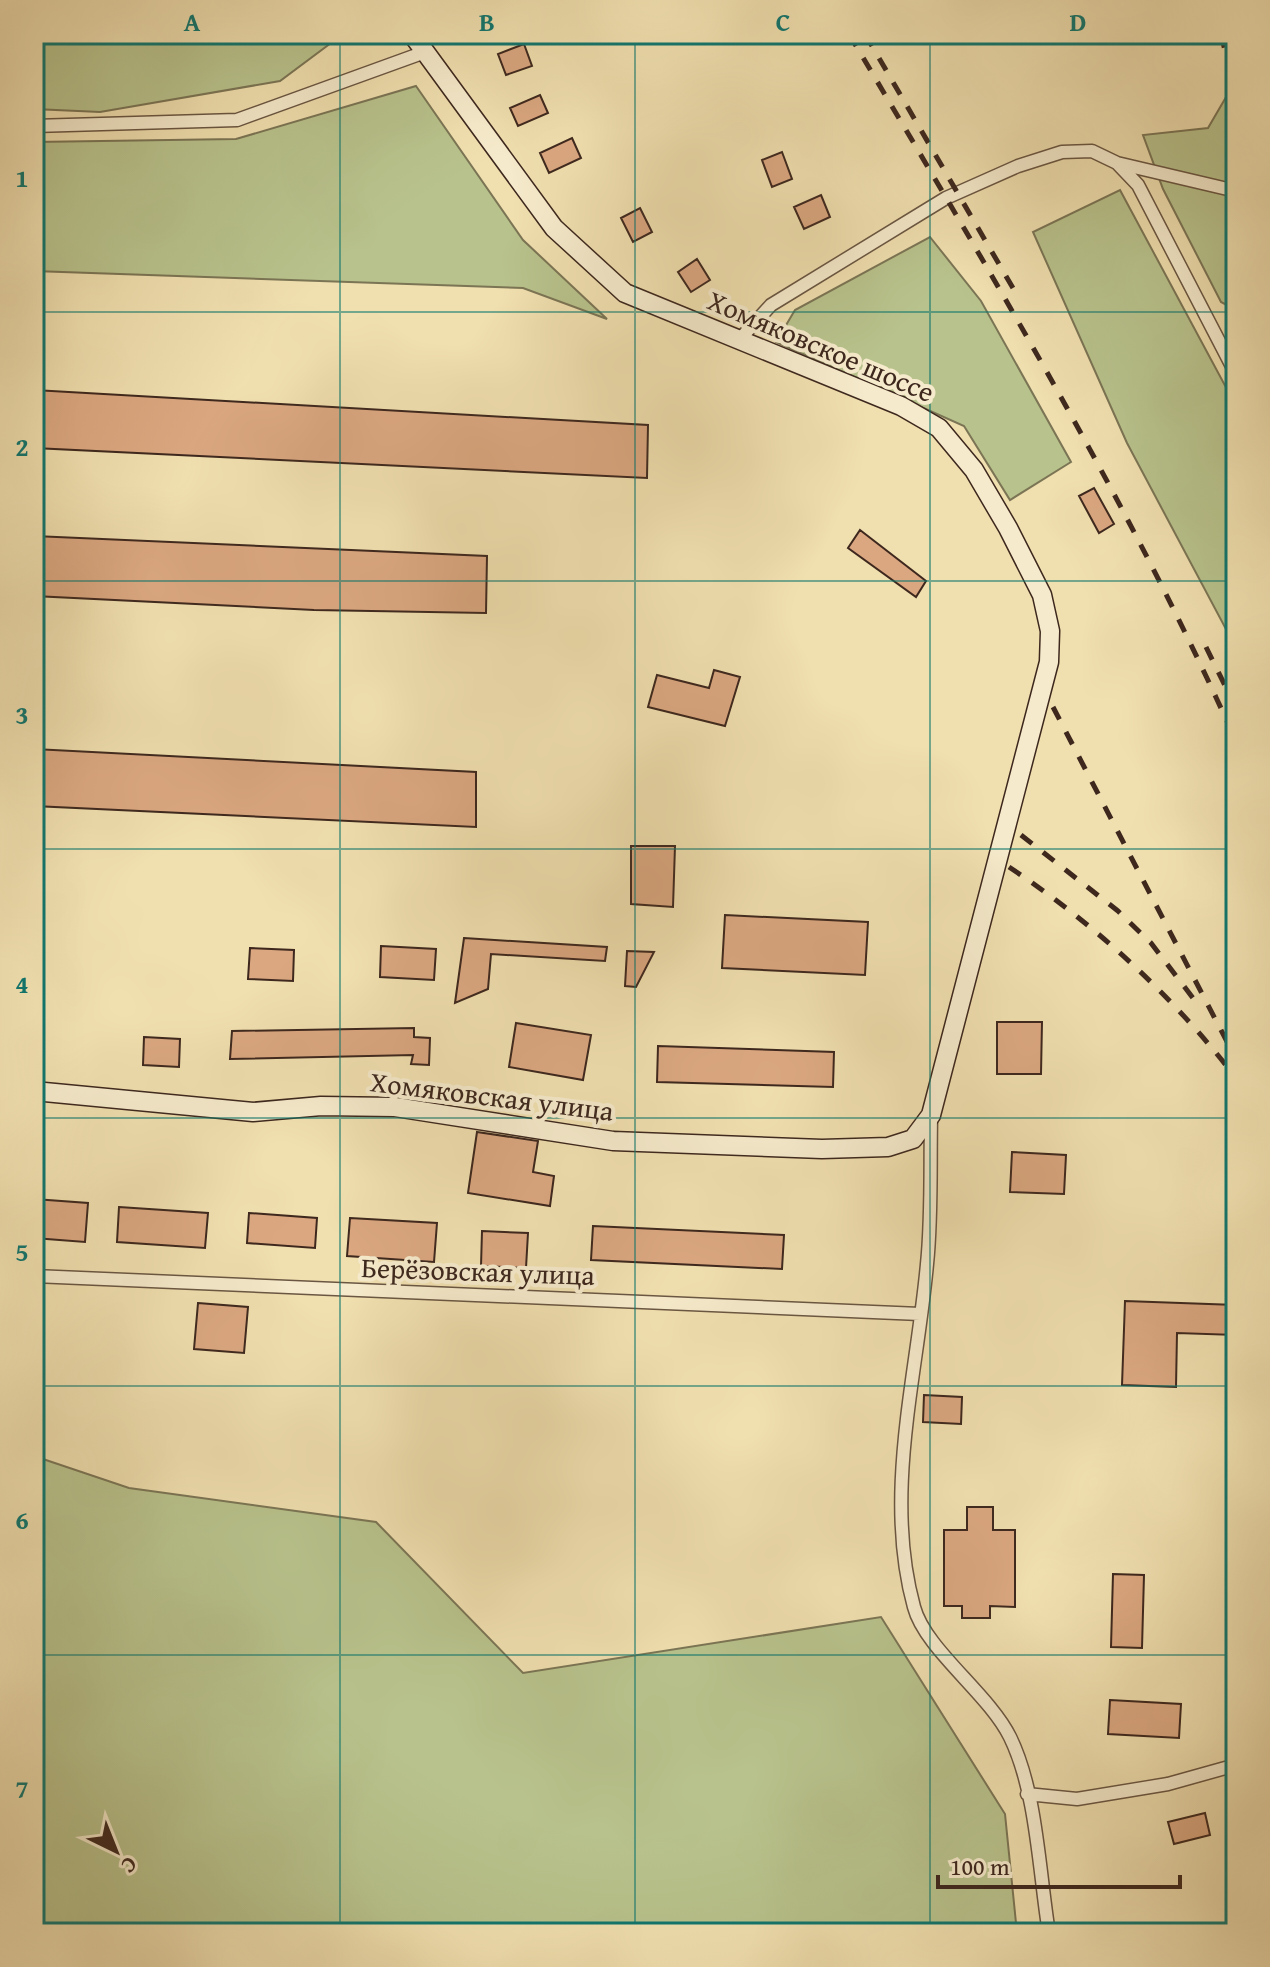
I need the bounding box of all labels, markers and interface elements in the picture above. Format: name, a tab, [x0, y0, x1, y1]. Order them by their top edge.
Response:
text: A	[184, 2, 201, 41]
text: B	[479, 2, 495, 41]
text: C	[776, 2, 790, 41]
text: D	[1070, 2, 1086, 41]
text: 1	[15, 158, 29, 197]
street label: Хомяковское шоссе	[702, 279, 941, 412]
text: 2	[15, 427, 29, 466]
text: 3	[15, 695, 29, 734]
text: 4	[15, 964, 29, 1003]
street label: Хомяковская улица	[368, 1060, 617, 1131]
text: 5	[15, 1232, 29, 1271]
street label: Берёзовская улица	[361, 1246, 596, 1295]
text: 6	[15, 1500, 29, 1539]
text: 7	[15, 1769, 29, 1808]
north arrow	[76, 1811, 156, 1891]
scale bar	[938, 1839, 1180, 1889]
text: 100 m	[950, 1849, 1010, 1884]
text: С	[114, 1850, 145, 1882]

